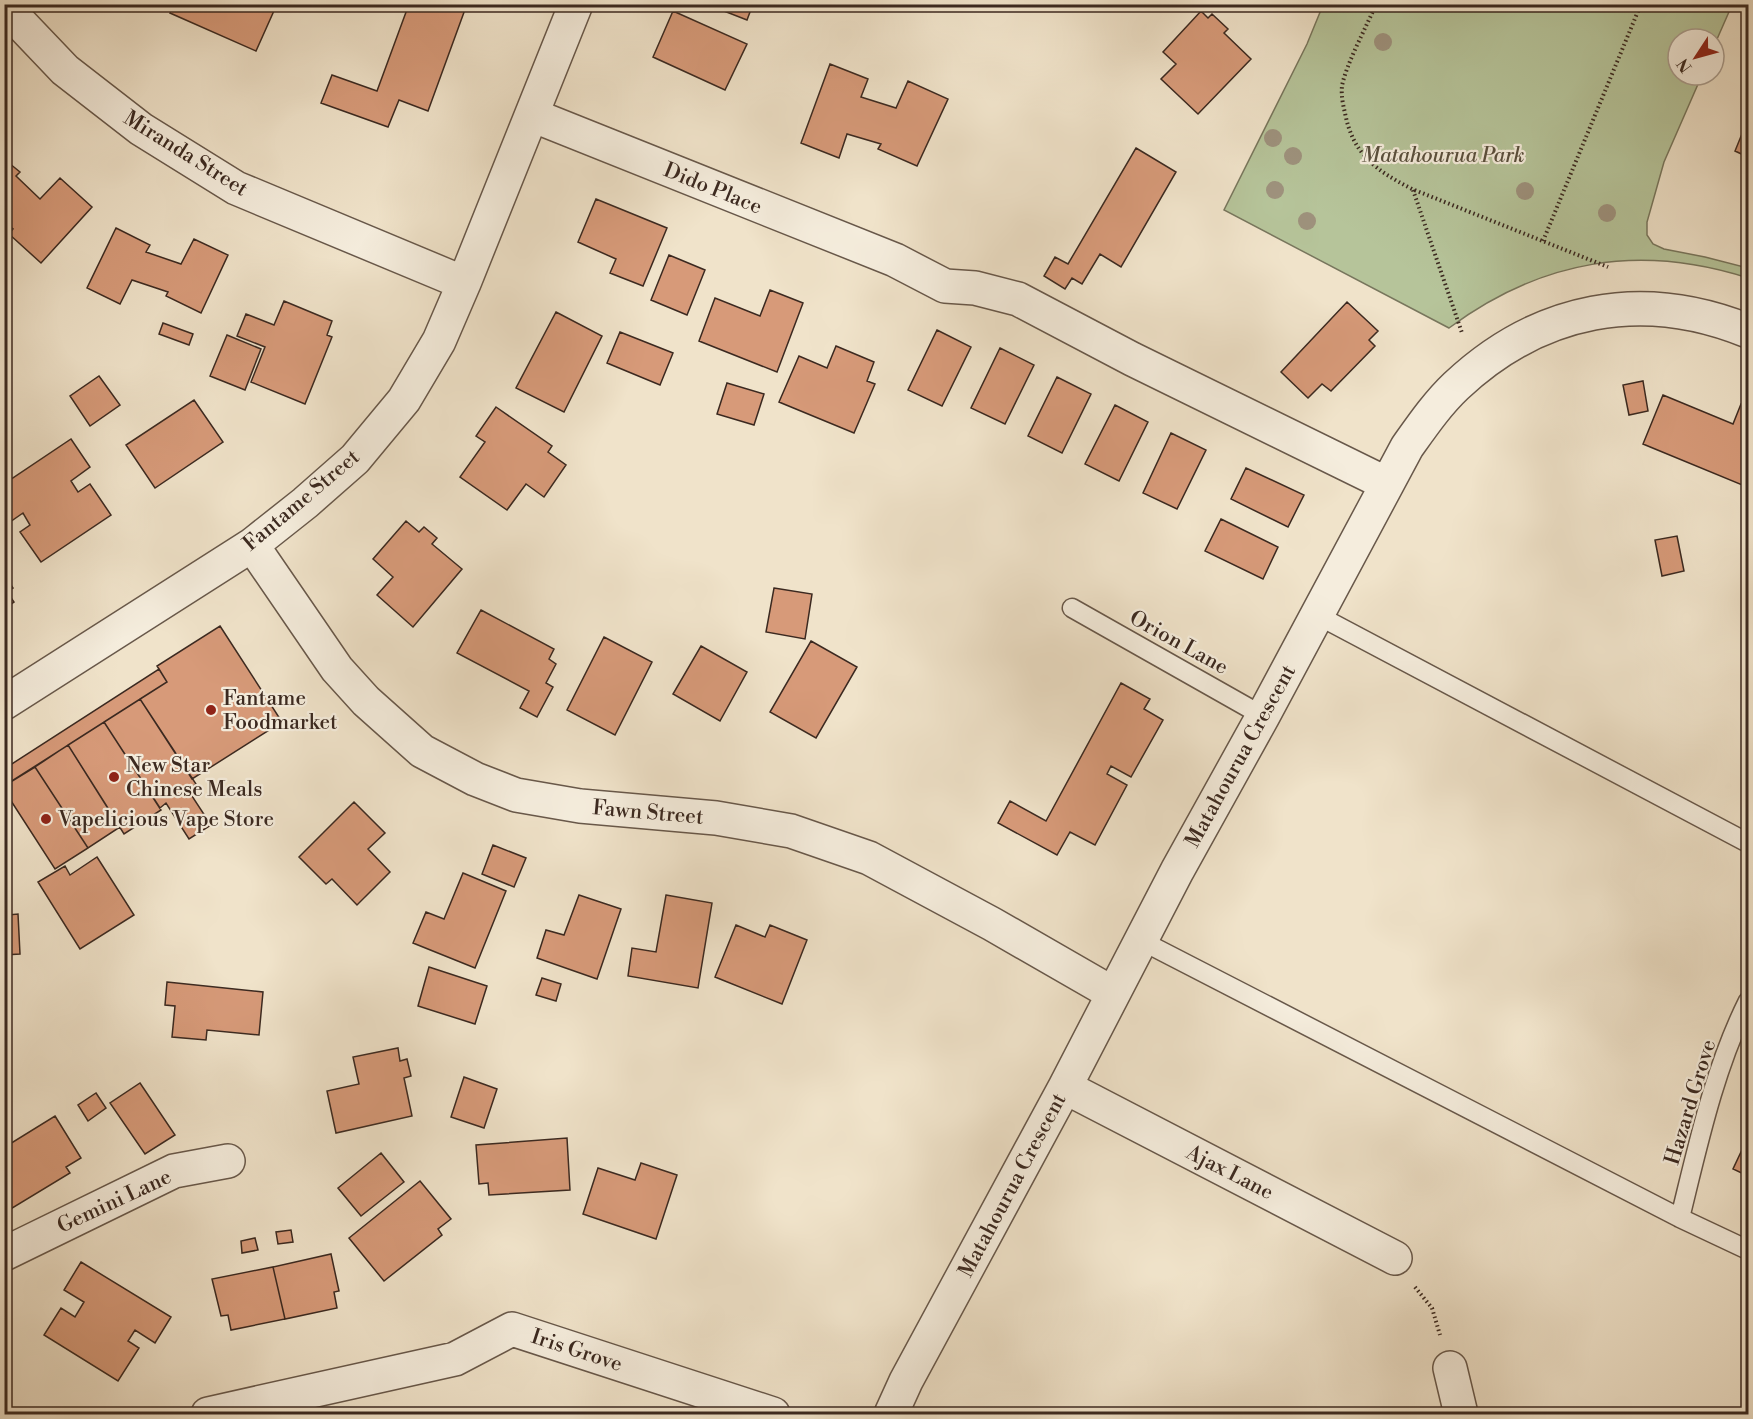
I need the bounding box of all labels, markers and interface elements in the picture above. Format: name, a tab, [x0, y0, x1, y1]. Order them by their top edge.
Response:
north arrow	[1666, 27, 1726, 87]
text: N	[1673, 54, 1696, 76]
street label: Miranda Street	[119, 105, 253, 203]
park label: Matahourua Park	[1361, 143, 1525, 169]
street label: Dido Place	[660, 157, 766, 220]
street label: Fantame Street	[238, 444, 366, 557]
street label: Orion Lane	[1124, 605, 1233, 681]
street label: Matahourua Crescent	[1180, 660, 1302, 852]
place label: Fantame Foodmarket	[223, 686, 338, 736]
marker: Fantame Foodmarket	[204, 703, 218, 717]
place label: New Star Chinese Meals	[126, 753, 262, 803]
marker: New Star Chinese Meals	[107, 770, 121, 784]
street label: Fawn Street	[591, 795, 705, 831]
place label: Vapelicious Vape Store	[57, 807, 274, 833]
marker: Vapelicious Vape Store	[39, 812, 53, 826]
street label: Hazard Grove	[1660, 1036, 1722, 1168]
street label: Matahourua Crescent	[953, 1088, 1073, 1282]
street label: Ajax Lane	[1181, 1139, 1278, 1206]
street label: Gemini Lane	[53, 1164, 176, 1240]
street label: Iris Grove	[528, 1324, 626, 1378]

